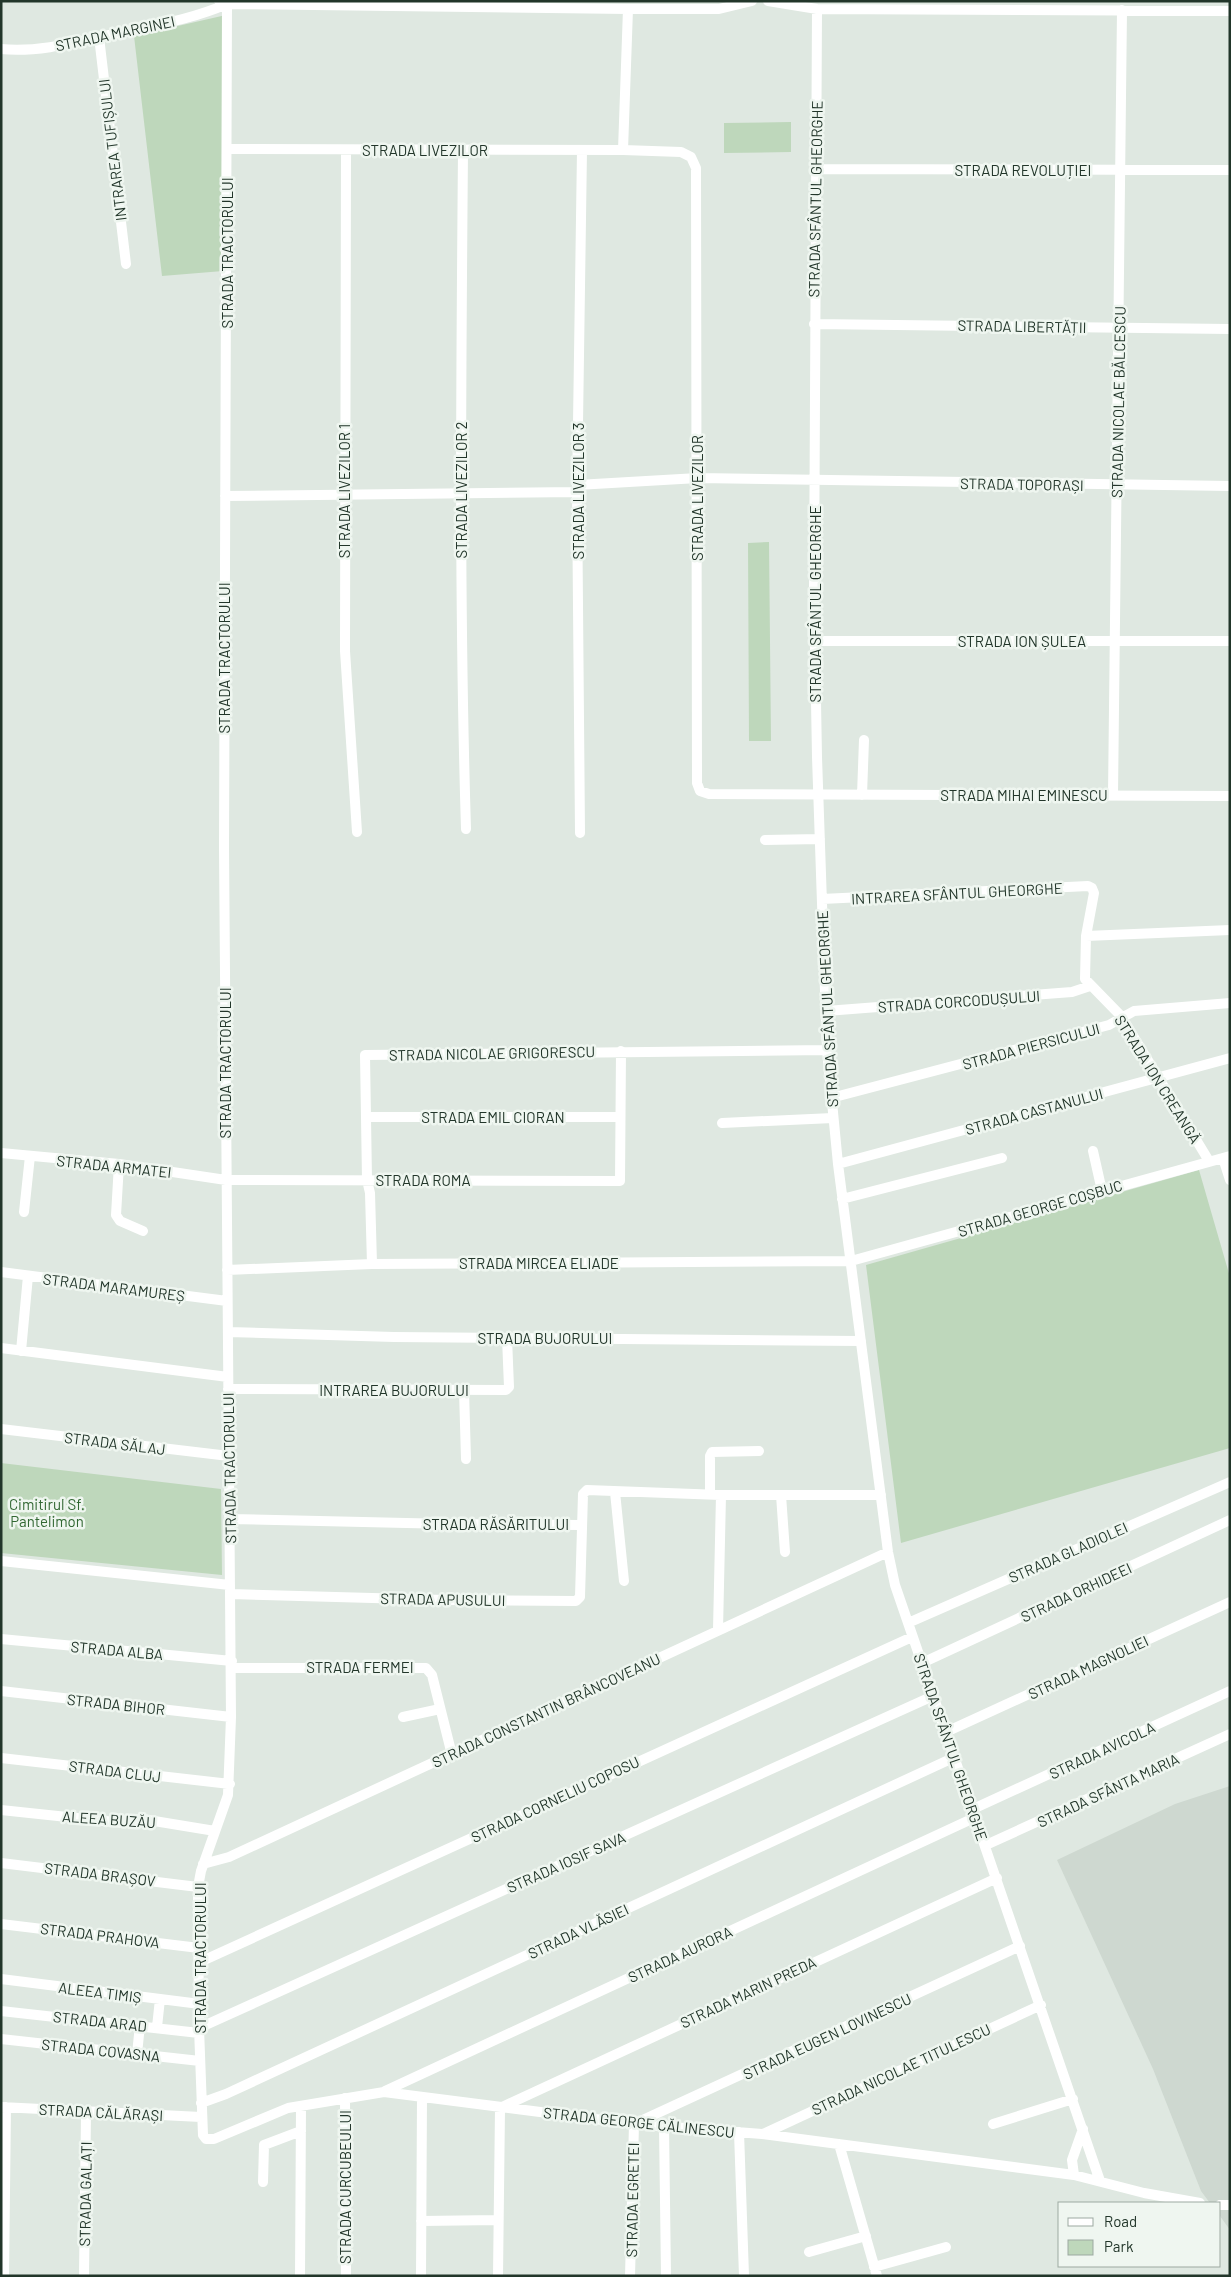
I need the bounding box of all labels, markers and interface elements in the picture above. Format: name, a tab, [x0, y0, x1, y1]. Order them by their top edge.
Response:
street label: STRADA MARGINEI	[54, 12, 176, 54]
street label: INTRAREA TUFIȘULUI	[94, 78, 130, 222]
street label: STRADA SFÂNTUL GHEORGHE	[804, 100, 826, 298]
street label: STRADA LIVEZILOR	[362, 141, 488, 159]
street label: STRADA REVOLUȚIEI	[955, 161, 1091, 179]
street label: STRADA TRACTORULUI	[218, 177, 236, 329]
street label: STRADA NICOLAE BĂLCESCU	[1107, 306, 1129, 498]
street label: STRADA LIBERTĂȚII	[957, 316, 1087, 336]
street label: STRADA LIVEZILOR 2	[452, 421, 470, 559]
street label: STRADA LIVEZILOR 3	[569, 423, 587, 559]
street label: STRADA LIVEZILOR 1	[335, 424, 353, 558]
street label: STRADA LIVEZILOR	[688, 435, 706, 561]
street label: STRADA TOPORAȘI	[960, 474, 1084, 494]
street label: STRADA SFÂNTUL GHEORGHE	[806, 505, 824, 703]
street label: STRADA TRACTORULUI	[215, 582, 233, 734]
street label: STRADA ION ȘULEA	[958, 632, 1086, 650]
street label: STRADA MIHAI EMINESCU	[940, 786, 1108, 804]
street label: INTRAREA SFÂNTUL GHEORGHE	[851, 878, 1063, 908]
street label: STRADA SFÂNTUL GHEORGHE	[813, 910, 841, 1108]
street label: STRADA CORCODUȘULUI	[877, 986, 1041, 1016]
street label: STRADA TRACTORULUI	[216, 987, 234, 1139]
street label: STRADA ION CREANGĂ	[1111, 1011, 1205, 1147]
street label: STRADA PIERSICULUI	[960, 1019, 1102, 1073]
street label: STRADA NICOLAE GRIGORESCU	[389, 1042, 595, 1064]
street label: STRADA CASTANULUI	[963, 1084, 1105, 1138]
street label: STRADA EMIL CIORAN	[421, 1108, 565, 1126]
street label: STRADA ARMATEI	[56, 1151, 172, 1181]
street label: STRADA ROMA	[375, 1171, 471, 1189]
street label: STRADA GEORGE COȘBUC	[956, 1176, 1124, 1240]
street label: STRADA MIRCEA ELIADE	[459, 1254, 619, 1272]
street label: STRADA MARAMUREȘ	[42, 1269, 186, 1305]
street label: STRADA BUJORULUI	[478, 1329, 612, 1347]
street label: INTRAREA BUJORULUI	[319, 1381, 469, 1399]
street label: STRADA TRACTORULUI	[219, 1392, 239, 1544]
street label: STRADA SĂLAJ	[63, 1428, 167, 1458]
park label: Cimitirul Sf. Pantelimon	[9, 1495, 85, 1530]
street label: STRADA RĂSĂRITULUI	[423, 1515, 569, 1533]
street label: STRADA GLADIOLEI	[1006, 1518, 1130, 1586]
street label: STRADA ORHIDEEI	[1018, 1558, 1134, 1626]
street label: STRADA APUSULUI	[380, 1589, 506, 1609]
street label: STRADA MAGNOLIEI	[1025, 1631, 1151, 1703]
street label: STRADA ALBA	[70, 1637, 164, 1663]
street label: STRADA CONSTANTIN BRÂNCOVEANU	[429, 1649, 663, 1771]
street label: STRADA SFÂNTUL GHEORGHE	[910, 1651, 992, 1843]
street label: STRADA FERMEI	[306, 1658, 414, 1676]
street label: STRADA BIHOR	[66, 1690, 166, 1718]
street label: STRADA AVICOLA	[1046, 1718, 1158, 1782]
street label: STRADA SFÂNTA MARIA	[1034, 1749, 1182, 1831]
street label: STRADA CORNELIU COPOSU	[468, 1752, 642, 1846]
street label: STRADA CLUJ	[68, 1756, 162, 1786]
street label: ALEEA BUZĂU	[61, 1807, 157, 1831]
street label: STRADA IOSIF SAVA	[504, 1828, 628, 1896]
street label: STRADA BRAȘOV	[43, 1858, 157, 1890]
street label: STRADA TRACTORULUI	[191, 1882, 209, 2034]
street label: STRADA VLĂSIEI	[525, 1900, 631, 1962]
street label: STRADA PRAHOVA	[39, 1919, 161, 1951]
street label: STRADA AURORA	[625, 1922, 735, 1986]
street label: STRADA MARIN PREDA	[677, 1953, 819, 2031]
street label: ALEEA TIMIȘ	[57, 1978, 143, 2006]
street label: STRADA EUGEN LOVINESCU	[740, 1989, 914, 2083]
street label: STRADA ARAD	[52, 2007, 148, 2035]
street label: STRADA NICOLAE TITULESCU	[809, 2020, 993, 2118]
street label: STRADA COVASNA	[41, 2035, 161, 2065]
street label: STRADA CĂLĂRAȘI	[38, 2100, 164, 2124]
street label: STRADA GEORGE CĂLINESCU	[543, 2103, 735, 2141]
street label: STRADA CURCUBEULUI	[336, 2110, 354, 2264]
street label: STRADA GALAȚI	[75, 2141, 95, 2247]
street label: STRADA EGRETEI	[622, 2142, 642, 2258]
legend	[1058, 2202, 1221, 2267]
text: Road	[1104, 2212, 1137, 2230]
text: Park	[1104, 2237, 1134, 2255]

